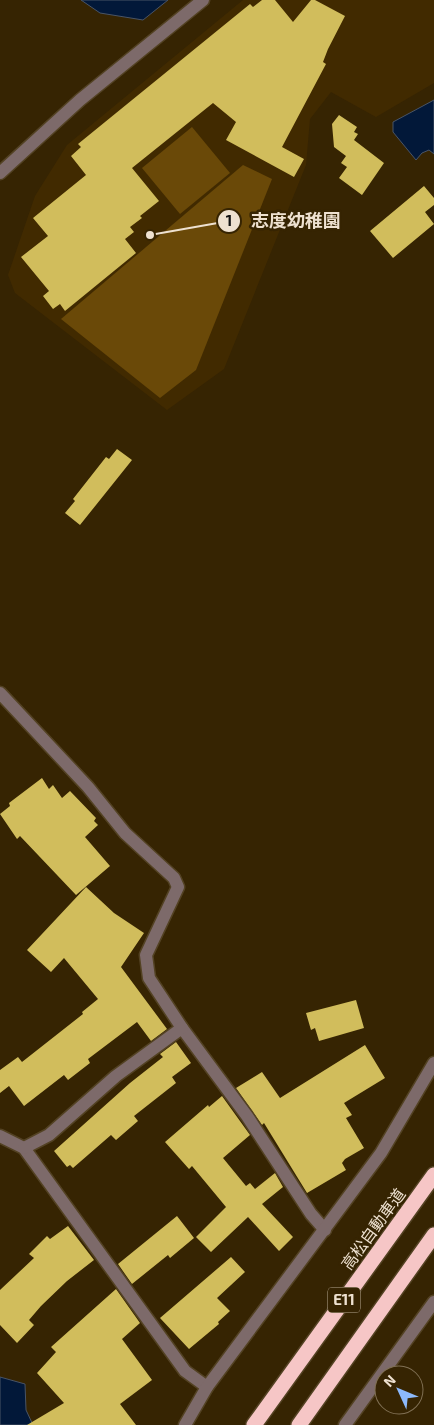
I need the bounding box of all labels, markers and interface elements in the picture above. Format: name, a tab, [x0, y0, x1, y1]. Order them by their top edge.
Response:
callout: 志度幼稚園	[216, 204, 351, 237]
text: 志度幼稚園	[251, 209, 341, 231]
text: 1	[226, 211, 232, 229]
street label: 高松自動車道	[337, 1184, 408, 1273]
road number: E11	[328, 1288, 360, 1312]
north arrow	[374, 1365, 424, 1415]
text: N	[380, 1371, 399, 1390]

